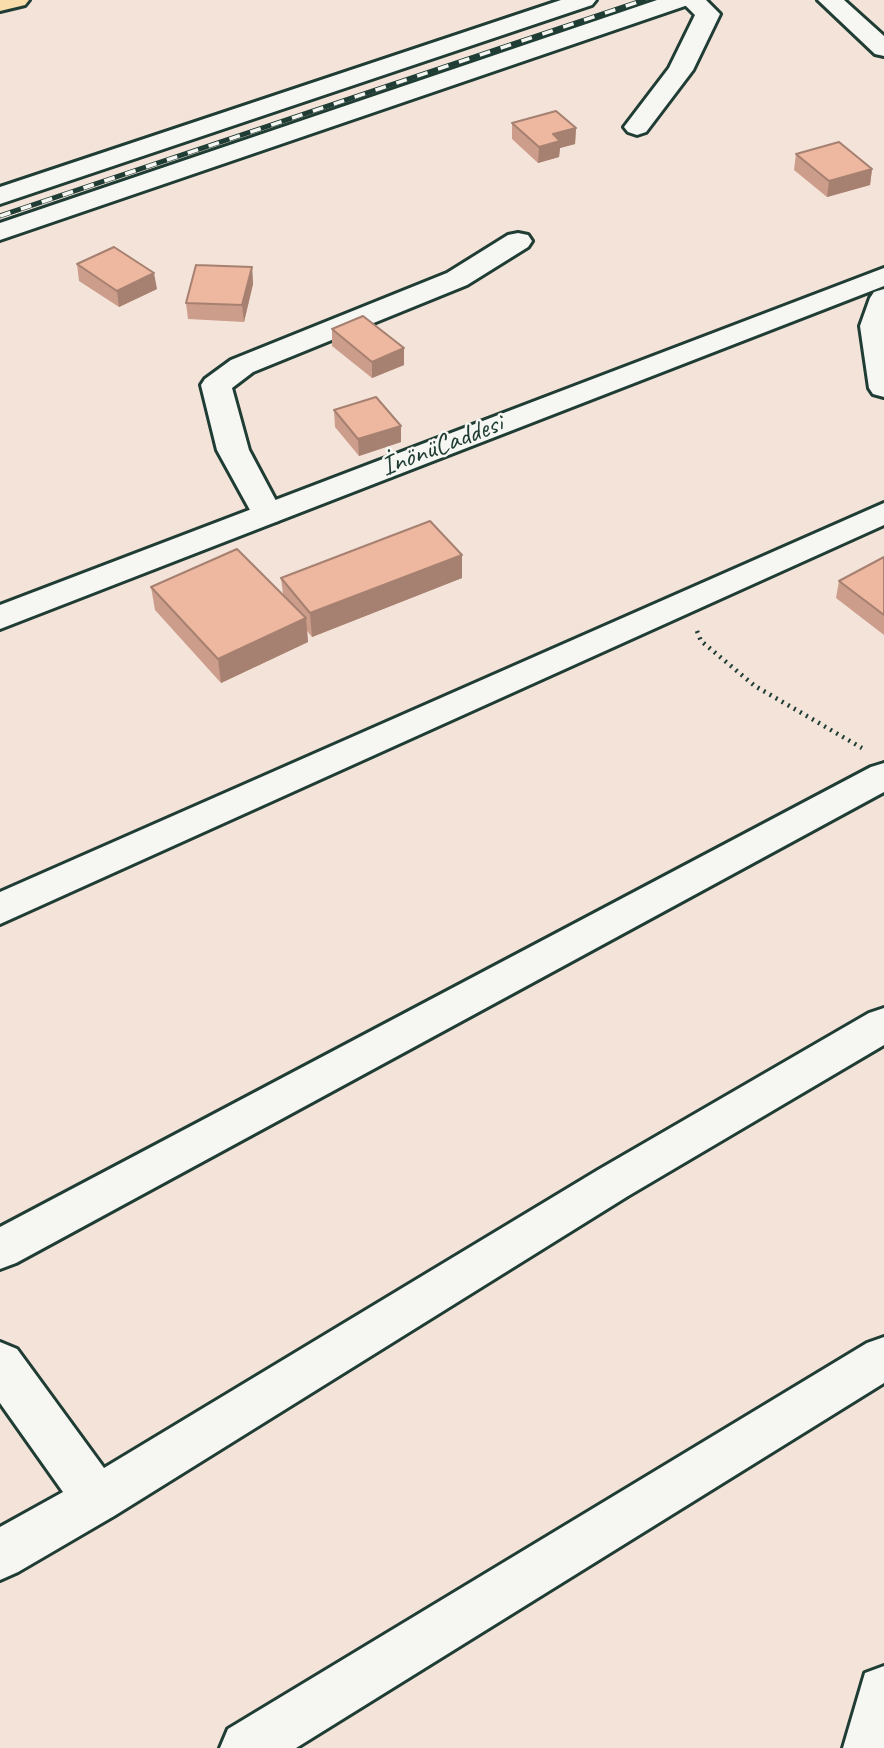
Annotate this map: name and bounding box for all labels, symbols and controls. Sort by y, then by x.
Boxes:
street label: İnönüCaddesi [376,407,508,485]

